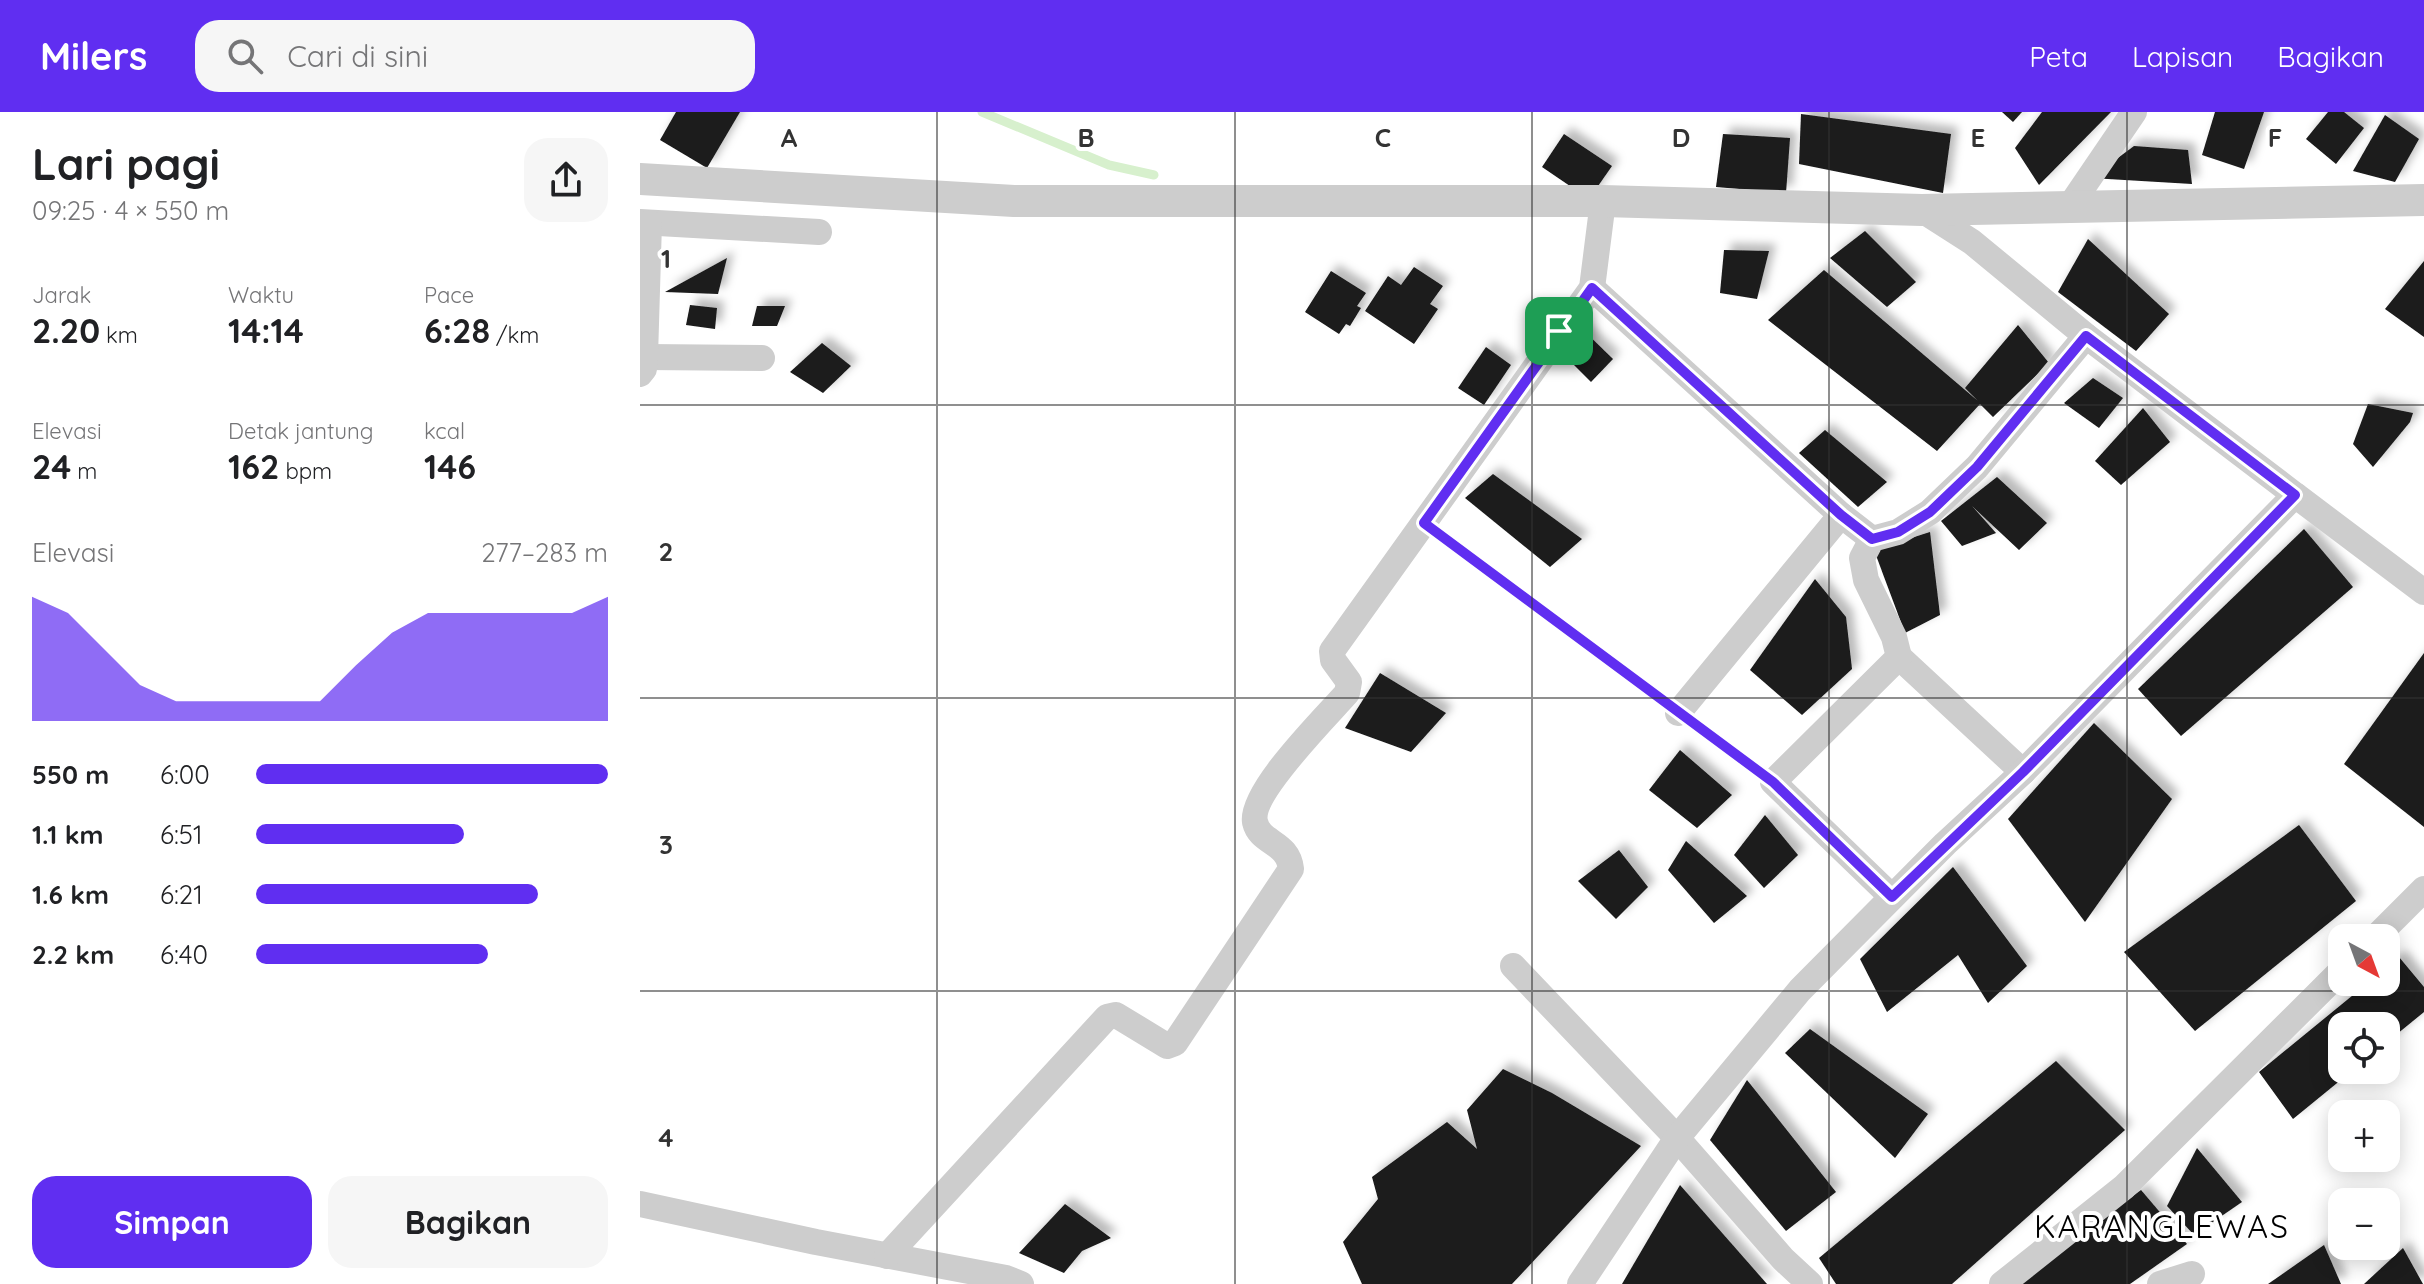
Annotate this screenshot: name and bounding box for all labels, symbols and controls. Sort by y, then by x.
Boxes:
search box [195,20,755,92]
text: Milers [40,32,147,80]
icon: search [223,34,267,78]
text: Cari di sini [287,37,428,75]
text: Peta [2029,39,2088,74]
text: Lapisan [2132,39,2233,74]
text: Bagikan [2277,39,2384,74]
text: A [781,121,798,154]
text: B [1077,121,1095,154]
text: C [1375,121,1391,154]
text: D [1672,121,1690,154]
text: E [1971,121,1985,154]
text: F [2268,121,2282,154]
text: Lari pagi [32,136,220,191]
button: share [524,138,608,222]
text: 09:25 · 4 × 550 m [32,194,229,227]
text: 1 [661,242,671,275]
text: Jarak [32,281,91,309]
text: Waktu [228,281,294,309]
text: Pace [424,281,474,309]
pin [1525,297,1593,365]
text: 2.20 [32,309,100,352]
text: 14:14 [228,309,304,352]
text: 6:28 [424,309,490,352]
icon: arrive [1537,309,1581,353]
text: km [100,321,138,349]
text: /km [490,321,539,349]
text: Elevasi [32,417,102,445]
text: Detak jantung [228,417,373,445]
text: kcal [424,417,465,445]
text: 24 [32,445,71,488]
text: 162 [228,445,279,488]
text: 146 [424,445,476,488]
text: m [71,457,97,485]
text: bpm [279,457,332,485]
text: 2 [659,535,673,568]
text: Elevasi [32,536,114,569]
text: 277–283 m [481,536,608,569]
text: 550 m [32,758,109,791]
text: 6:00 [160,758,210,791]
text: 1.1 km [32,818,103,851]
text: 6:51 [160,818,203,851]
text: 3 [659,828,673,861]
text: 1.6 km [32,878,109,911]
text: 6:21 [160,878,203,911]
north arrow [2328,924,2400,996]
map controls [2328,924,2400,1260]
text: 2.2 km [32,938,114,971]
text: 6:40 [160,938,208,971]
button: locate [2328,1012,2400,1084]
button: + [2328,1100,2400,1172]
text: 4 [658,1121,674,1154]
button: Simpan [32,1176,312,1268]
button: Bagikan [328,1176,608,1268]
button: − [2328,1188,2400,1260]
district label: KARANGLEWAS [2034,1206,2290,1246]

